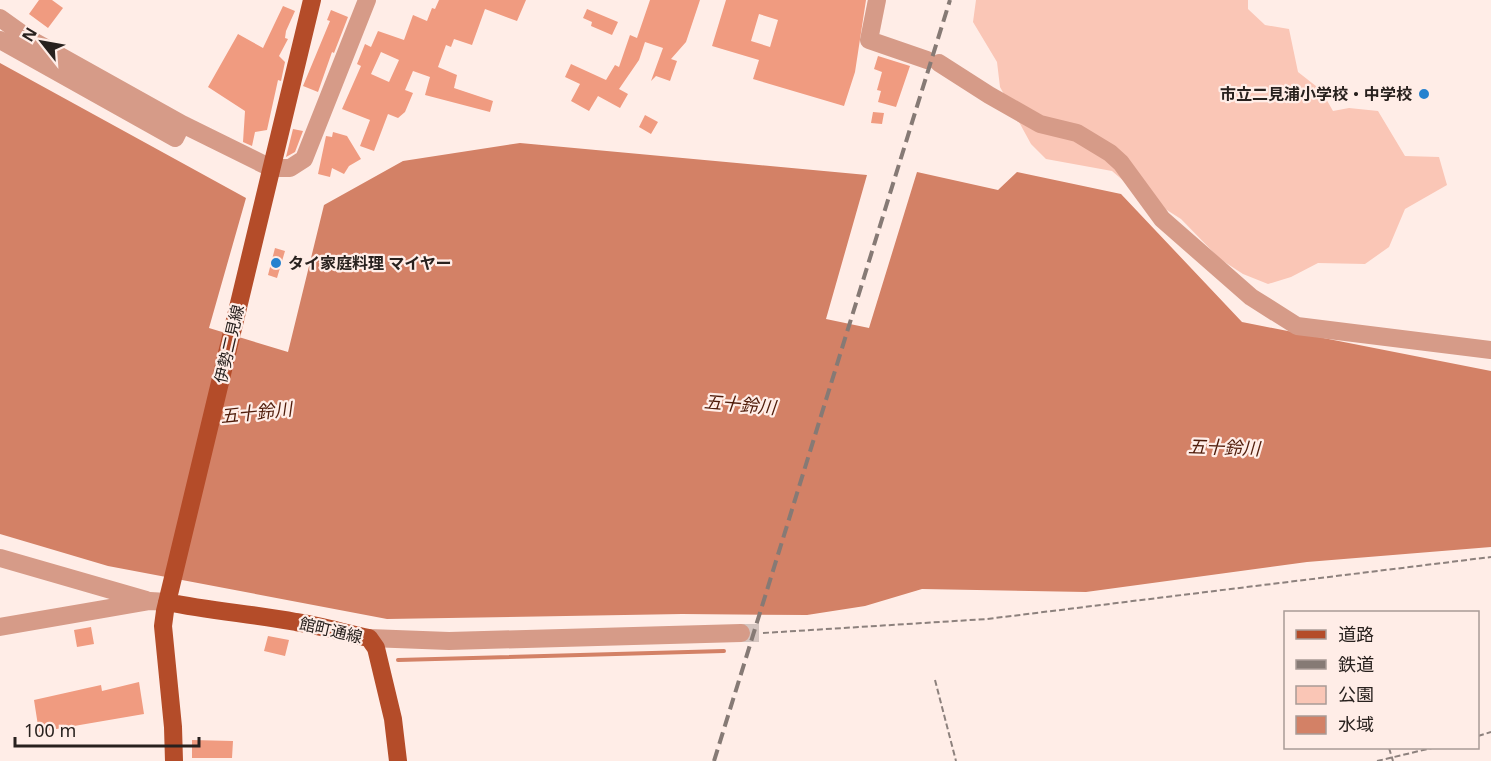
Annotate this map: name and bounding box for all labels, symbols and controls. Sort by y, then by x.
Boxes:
north arrow [12,12,72,72]
text: N [16,23,42,46]
place label: 市立二見浦小学校・中学校 [1220,83,1412,105]
marker: 市立二見浦小学校・中学校 [1417,87,1431,101]
place label: タイ家庭料理 マイヤー [288,252,452,274]
marker: タイ家庭料理 マイヤー [269,256,283,270]
street label: 伊勢二見線 [209,303,249,385]
water label: 五十鈴川 [703,389,779,419]
water label: 五十鈴川 [219,396,295,428]
water label: 五十鈴川 [1188,434,1262,460]
legend [1284,611,1479,749]
street label: 館町通線 [297,612,365,648]
text: 道路 [1338,622,1374,646]
text: 鉄道 [1338,652,1374,676]
text: 公園 [1338,682,1374,706]
scale bar [15,710,200,748]
text: 水域 [1338,712,1374,736]
text: 100 m [24,718,76,742]

